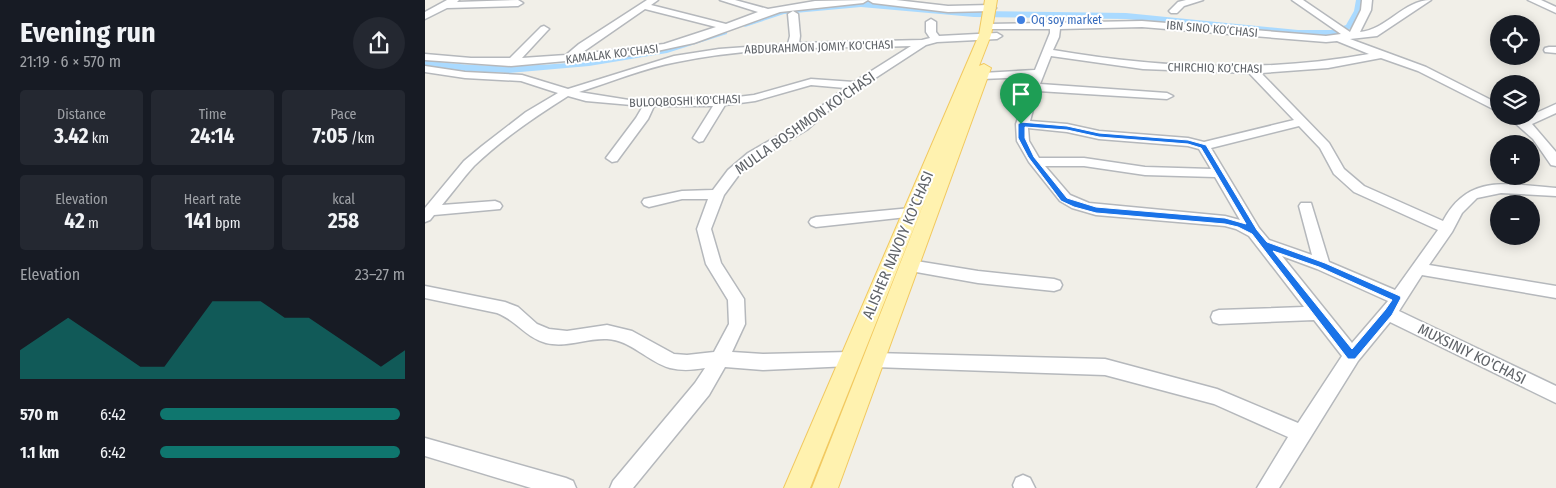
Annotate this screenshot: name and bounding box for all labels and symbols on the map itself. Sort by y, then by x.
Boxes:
place label: Oq soy market [1031,13,1102,27]
marker: Oq soy market [1015,14,1027,26]
street label: IBN SINO KO‘CHASI [1166,18,1258,40]
street label: ABDURAHMON JOMIY KO'CHASI [744,37,894,57]
street label: KAMALAK KO'CHASI [565,41,659,67]
street label: CHIRCHIQ KO’CHASI [1167,60,1263,76]
street label: MULLA BOSHMON KO'CHASI [731,68,879,178]
pin [1000,73,1042,124]
street label: BULOQBOSHI KO'CHASI [629,92,741,110]
street label: ALISHER NAVOIY KO'CHASI [859,168,937,322]
street label: MUXSINIY KO'CHASI [1415,320,1529,388]

